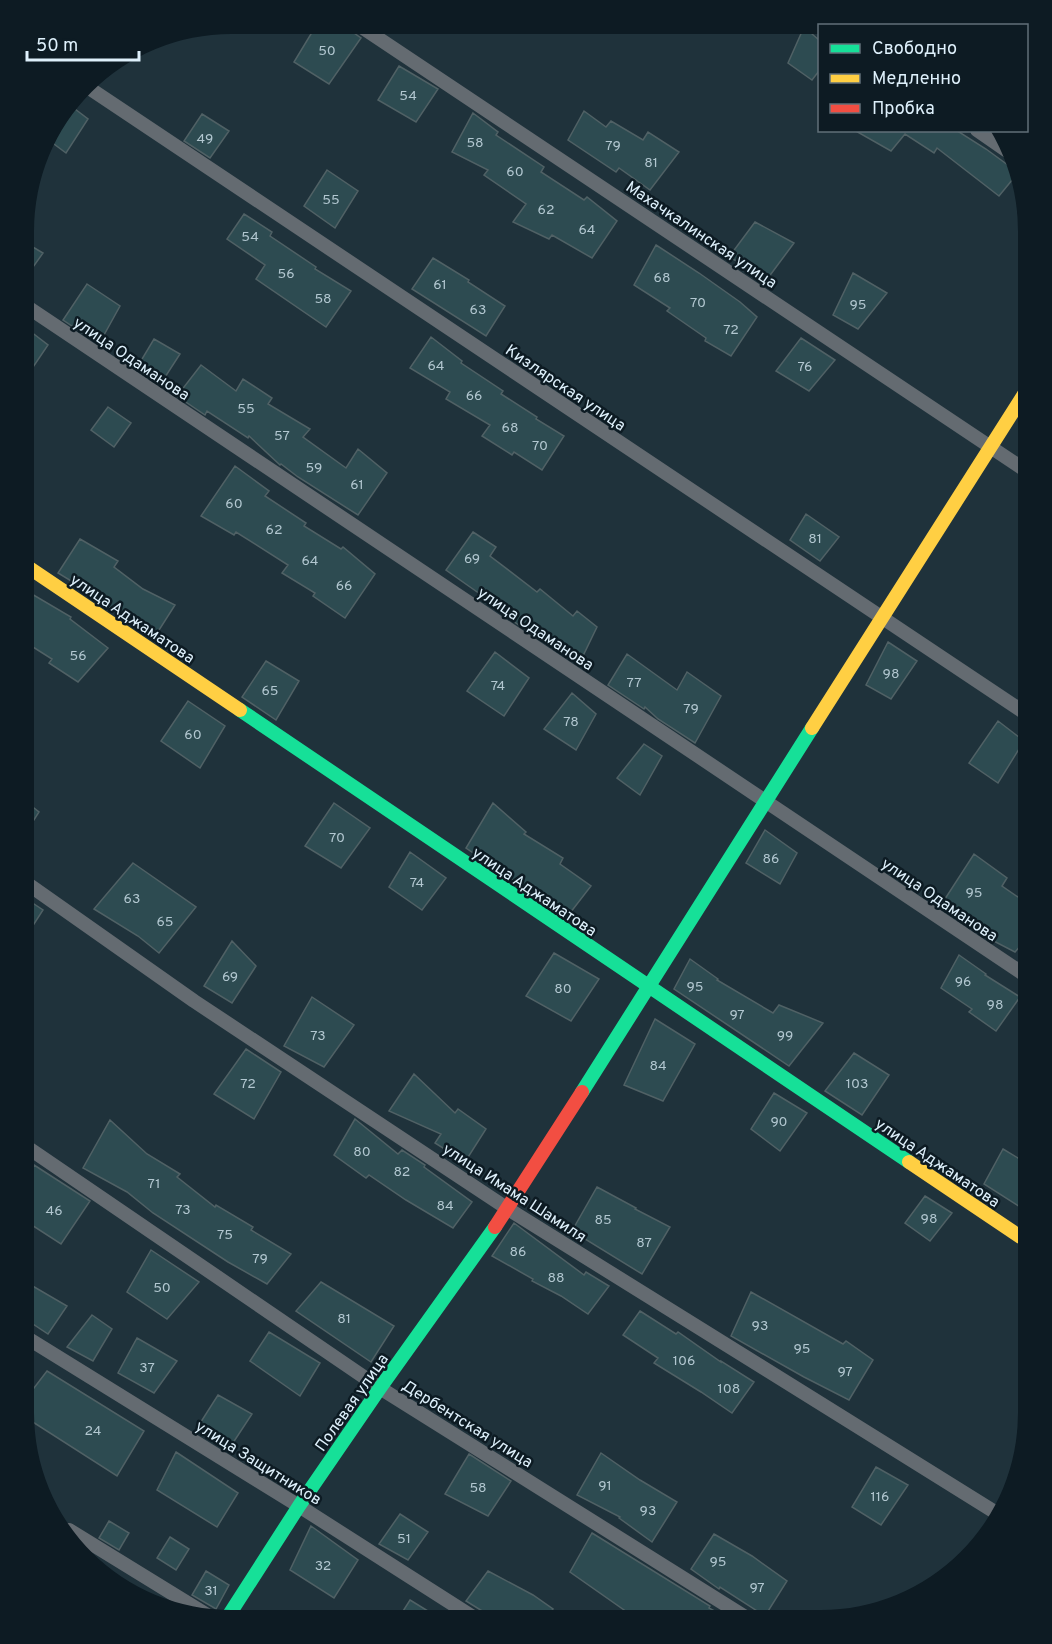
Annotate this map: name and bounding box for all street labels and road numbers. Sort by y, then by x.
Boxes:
street label: Махачкалинская улица [622,178,780,294]
street label: улица Одаманова [69,313,193,406]
street label: Кизлярская улица [501,341,629,436]
street label: улица Аджаматова [66,570,198,669]
street label: улица Одаманова [473,583,597,676]
street label: улица Аджаматова [468,843,600,942]
street label: улица Одаманова [877,854,1001,947]
street label: улица Аджаматова [871,1114,1003,1213]
street label: улица Имама Шамиля [438,1140,590,1248]
street label: Полевая улица [312,1350,394,1456]
street label: Дербентская улица [398,1376,536,1473]
street label: улица Защитников [191,1417,325,1511]

